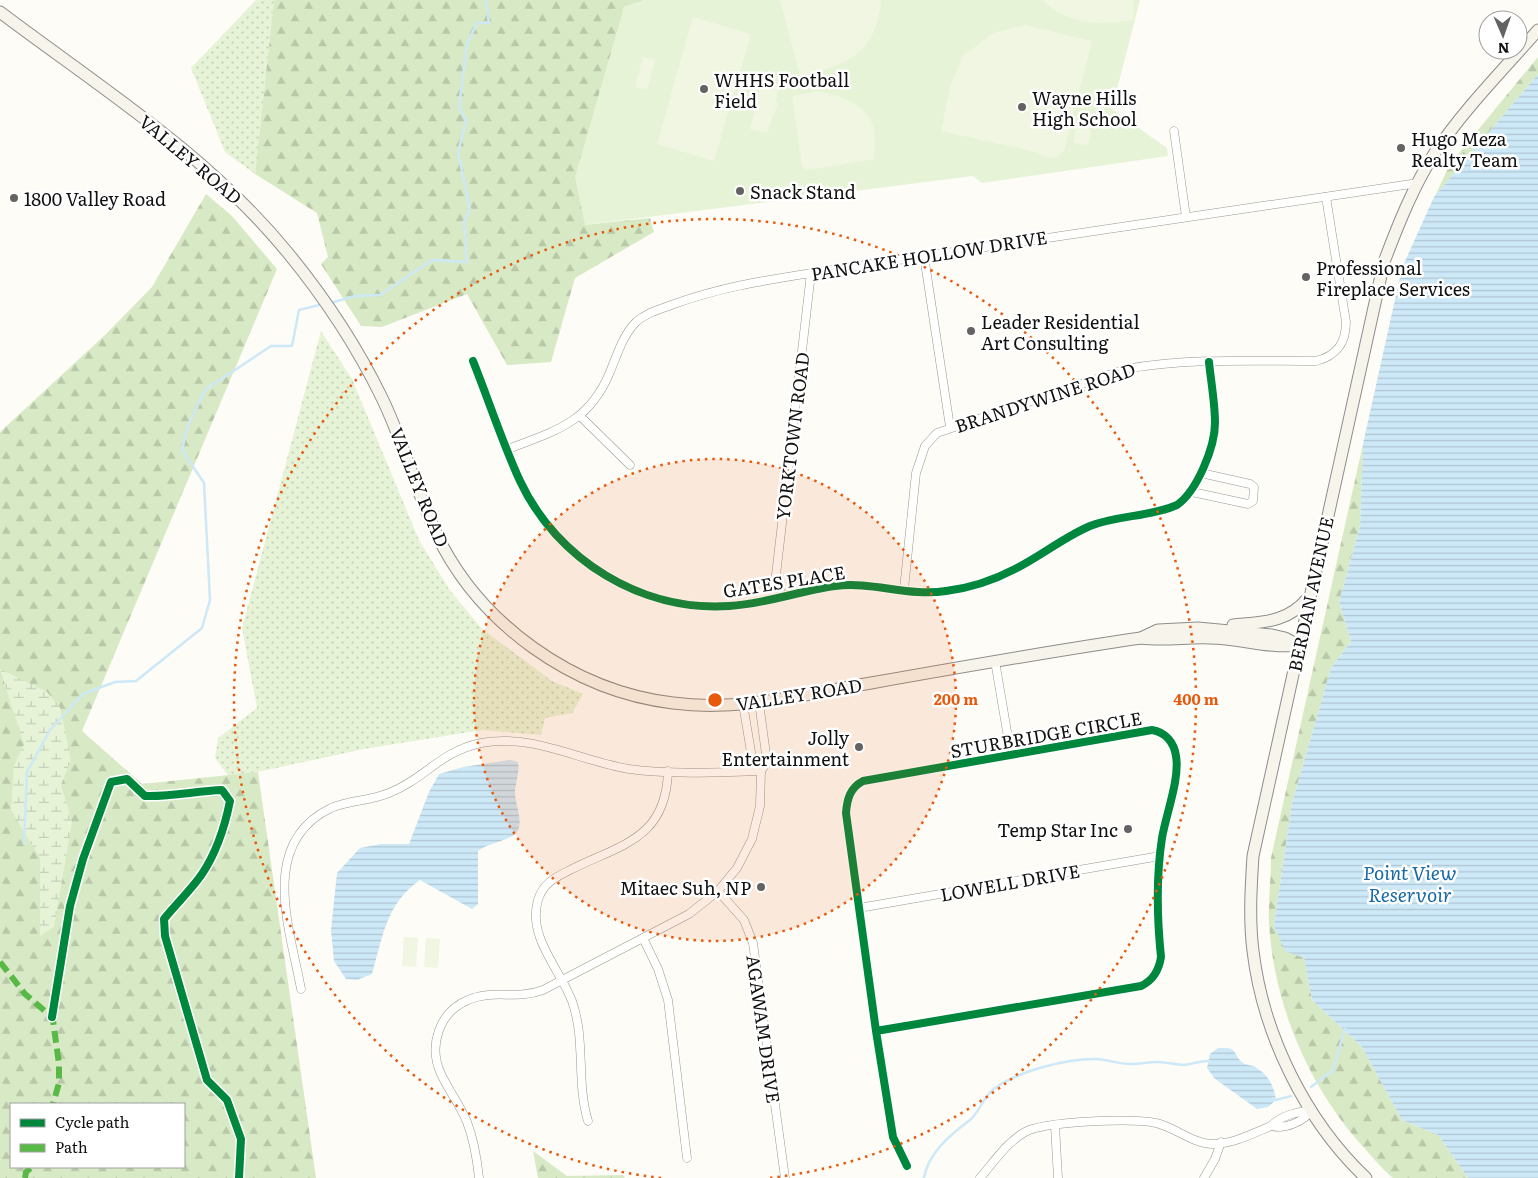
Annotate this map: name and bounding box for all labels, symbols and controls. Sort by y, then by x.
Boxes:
north arrow [1478,10,1528,60]
text: N [1497,39,1510,59]
place label: WHHS Football Field [714,66,849,114]
marker: WHHS Football Field [698,83,710,95]
place label: Wayne Hills High School [1032,84,1137,132]
marker: Wayne Hills High School [1016,101,1028,113]
street label: VALLEY ROAD [134,108,248,210]
place label: Hugo Meza Realty Team [1411,125,1518,173]
marker: Hugo Meza Realty Team [1395,142,1407,154]
place label: Snack Stand [750,178,856,205]
place label: 1800 Valley Road [24,185,166,212]
marker: Snack Stand [734,185,746,197]
marker: 1800 Valley Road [8,192,20,204]
street label: PANCAKE HOLLOW DRIVE [809,223,1049,287]
place label: Professional Fireplace Services [1316,254,1470,302]
marker: Professional Fireplace Services [1300,271,1312,283]
place label: Leader Residential Art Consulting [981,308,1140,356]
marker: Leader Residential Art Consulting [965,325,977,337]
street label: YORKTOWN ROAD [768,351,816,521]
street label: BRANDYWINE ROAD [951,355,1139,439]
street label: VALLEY ROAD [384,423,456,551]
street label: BERDAN AVENUE [1280,514,1340,674]
street label: GATES PLACE [721,558,847,604]
street label: VALLEY ROAD [734,671,864,717]
text: 200 m [934,687,978,710]
text: 400 m [1173,687,1219,710]
centre of rings [706,691,724,709]
street label: STURBRIDGE CIRCLE [948,704,1144,764]
place label: Jolly Entertainment [722,724,850,772]
marker: Jolly Entertainment [853,741,865,753]
place label: Temp Star Inc [997,816,1118,843]
marker: Temp Star Inc [1122,823,1134,835]
street label: LOWELL DRIVE [938,856,1082,908]
water label: Point View Reservoir [1363,858,1457,908]
place label: Mitaec Suh, NP [620,874,751,901]
marker: Mitaec Suh, NP [755,881,767,893]
street label: AGAWAM DRIVE [740,953,788,1105]
legend [10,1103,185,1168]
text: Cycle path [55,1110,130,1133]
text: Path [55,1135,88,1158]

